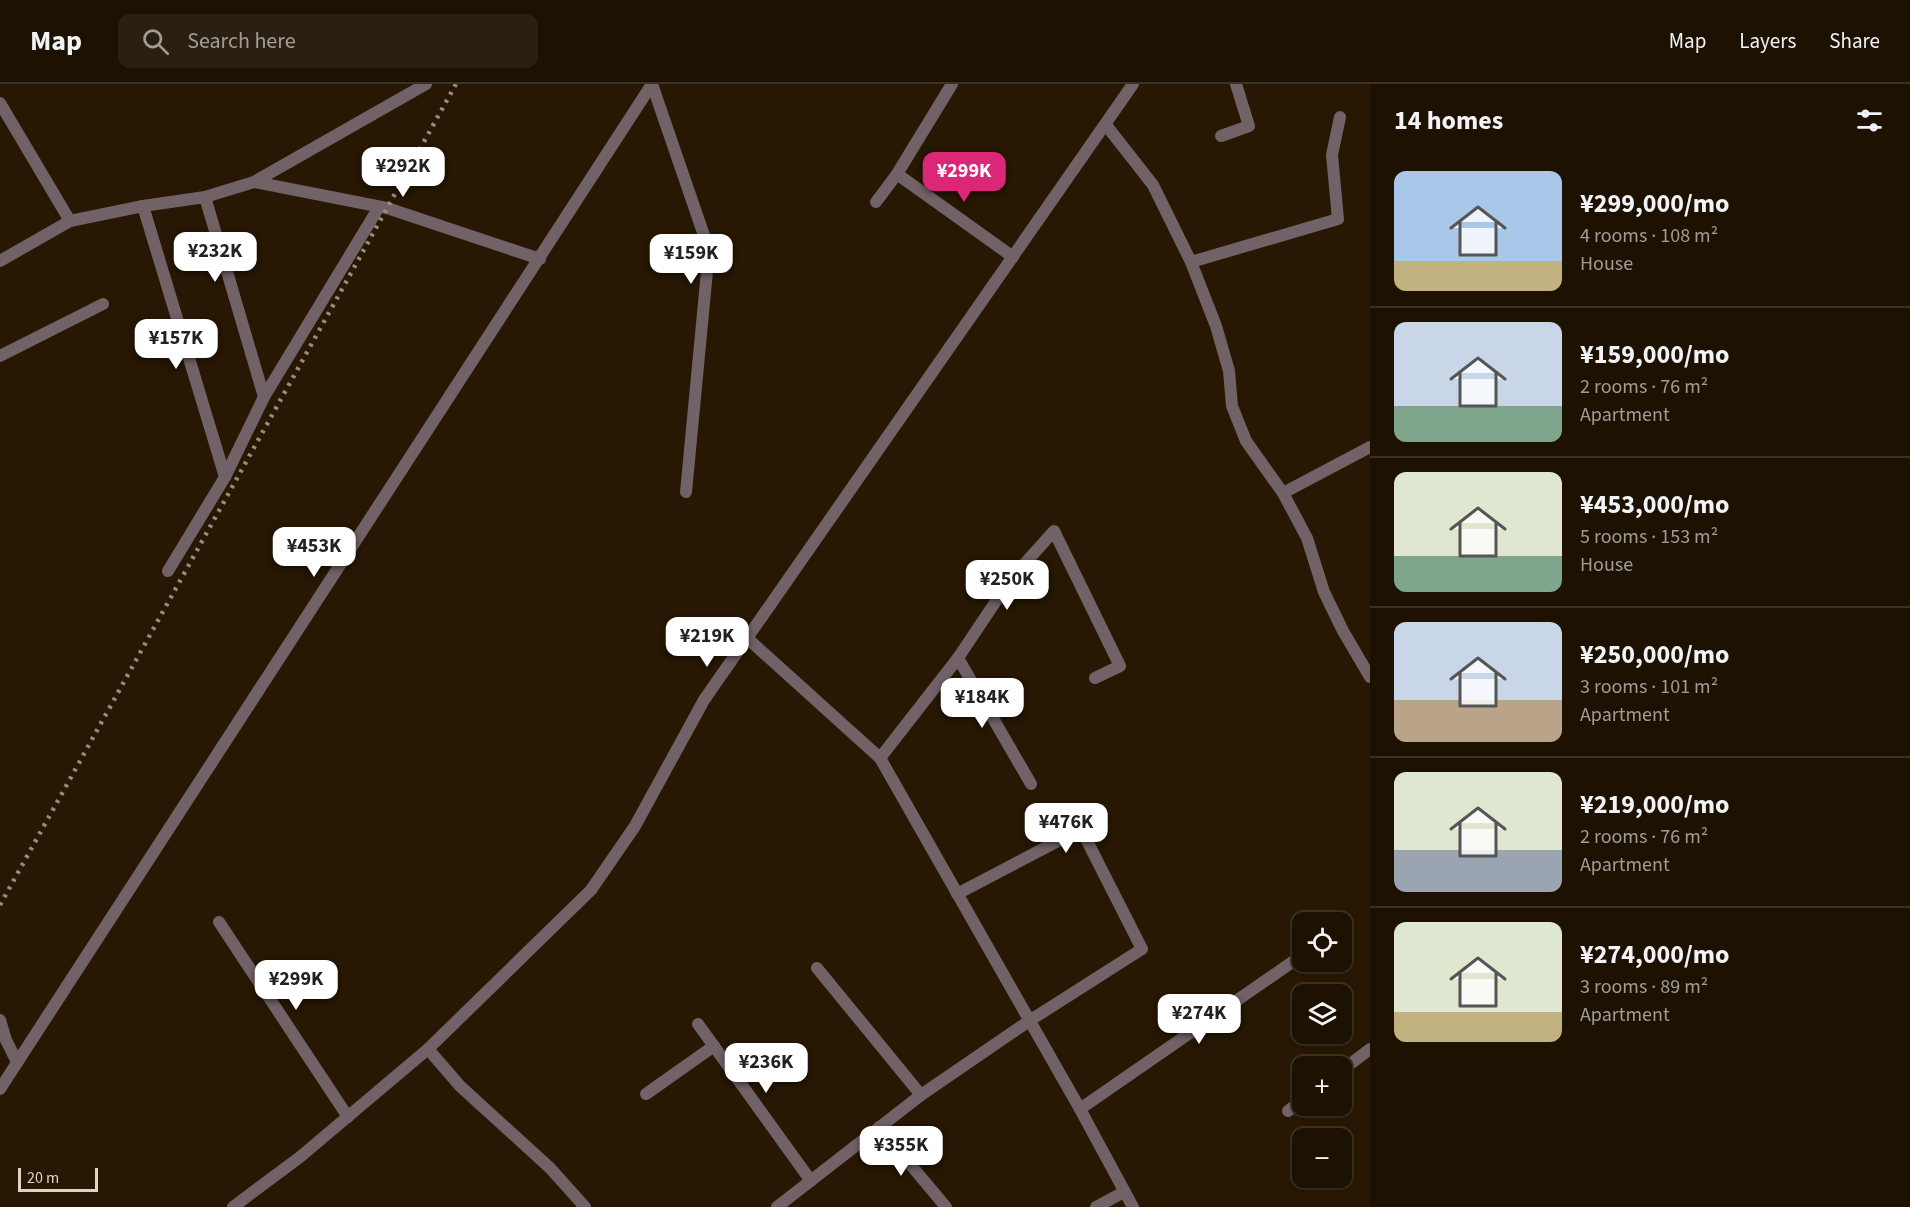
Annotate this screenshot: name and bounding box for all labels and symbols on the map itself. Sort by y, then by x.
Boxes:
pin: ¥292K [361,147,445,198]
pin: ¥299K [922,152,1006,203]
pin: ¥232K [173,232,257,283]
pin: ¥159K [649,234,733,285]
pin: ¥157K [134,319,218,370]
pin: ¥453K [272,527,356,578]
pin: ¥250K [965,560,1049,611]
pin: ¥219K [665,617,749,668]
pin: ¥184K [940,678,1024,729]
pin: ¥476K [1024,803,1108,854]
pin: ¥299K [254,960,338,1011]
pin: ¥274K [1157,994,1241,1045]
pin: ¥236K [724,1043,808,1094]
pin: ¥355K [859,1126,943,1177]
scale bar [18,1165,98,1192]

